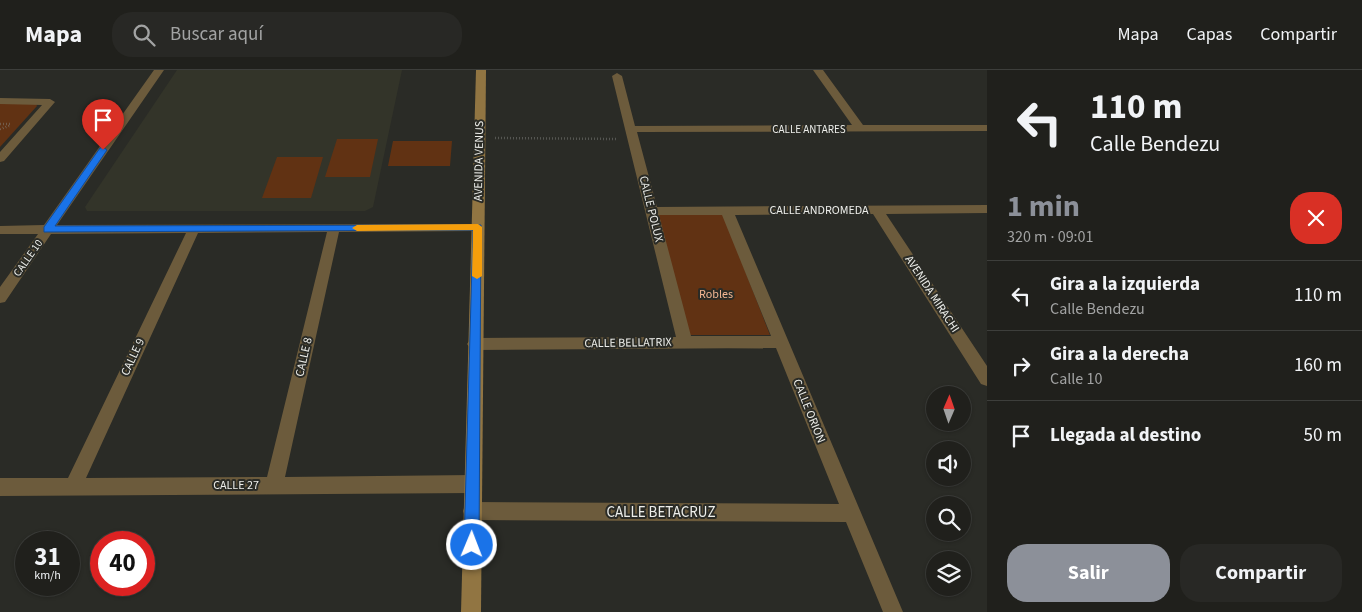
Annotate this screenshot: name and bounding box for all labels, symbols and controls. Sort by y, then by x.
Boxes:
search box [112,12,462,57]
text: Mapa [25,17,82,52]
icon: search [130,21,158,49]
text: Buscar aquí [170,21,263,48]
text: Mapa [1118,22,1159,47]
text: Capas [1187,22,1232,47]
text: Compartir [1260,22,1337,47]
text: 110 m [1090,82,1182,132]
icon: left [1007,90,1072,155]
pin [82,99,124,150]
icon: arrive [89,106,117,134]
street label: AVENIDA VENUS [470,121,488,201]
street label: CALLE ANTARES [772,122,846,137]
text: Calle Bendezu [1090,128,1220,160]
street label: CALLE POLUX [635,174,667,244]
text: 1 min [1007,185,1080,228]
button: close [1290,192,1342,244]
street label: CALLE ANDROMEDA [769,202,869,219]
text: 320 m · 09:01 [1007,226,1094,248]
street label: CALLE 10 [10,237,46,279]
street label: AVENIDA MIRACHI [901,252,963,336]
text: Gira a la izquierda [1050,271,1200,298]
icon: left [1007,282,1035,310]
text: 110 m [1294,282,1342,309]
park label: Robles [699,286,733,303]
text: Calle Bendezu [1050,298,1145,320]
street label: CALLE BELLATRIX [584,334,672,352]
street label: CALLE 9 [117,335,149,379]
street label: CALLE 8 [291,336,317,378]
text: Gira a la derecha [1050,341,1189,368]
icon: right [1007,352,1035,380]
text: 160 m [1294,352,1342,379]
text: Calle 10 [1050,368,1102,390]
street label: CALLE ORION [788,377,830,445]
north arrow [926,386,971,431]
map controls [926,386,971,596]
icon: arrive [1007,422,1035,450]
text: Llegada al destino [1050,422,1201,449]
text: 50 m [1304,422,1342,449]
button: sound [926,441,971,486]
street label: CALLE 27 [213,477,259,494]
button: search [926,496,971,541]
street label: CALLE BETACRUZ [606,502,716,523]
position arrow [445,518,497,570]
speed limit sign: 40 [90,531,155,596]
text: 31 [34,539,61,575]
button: Salir [1007,544,1170,602]
button: Compartir [1180,544,1342,602]
button: layers [926,551,971,596]
text: km/h [34,567,61,584]

